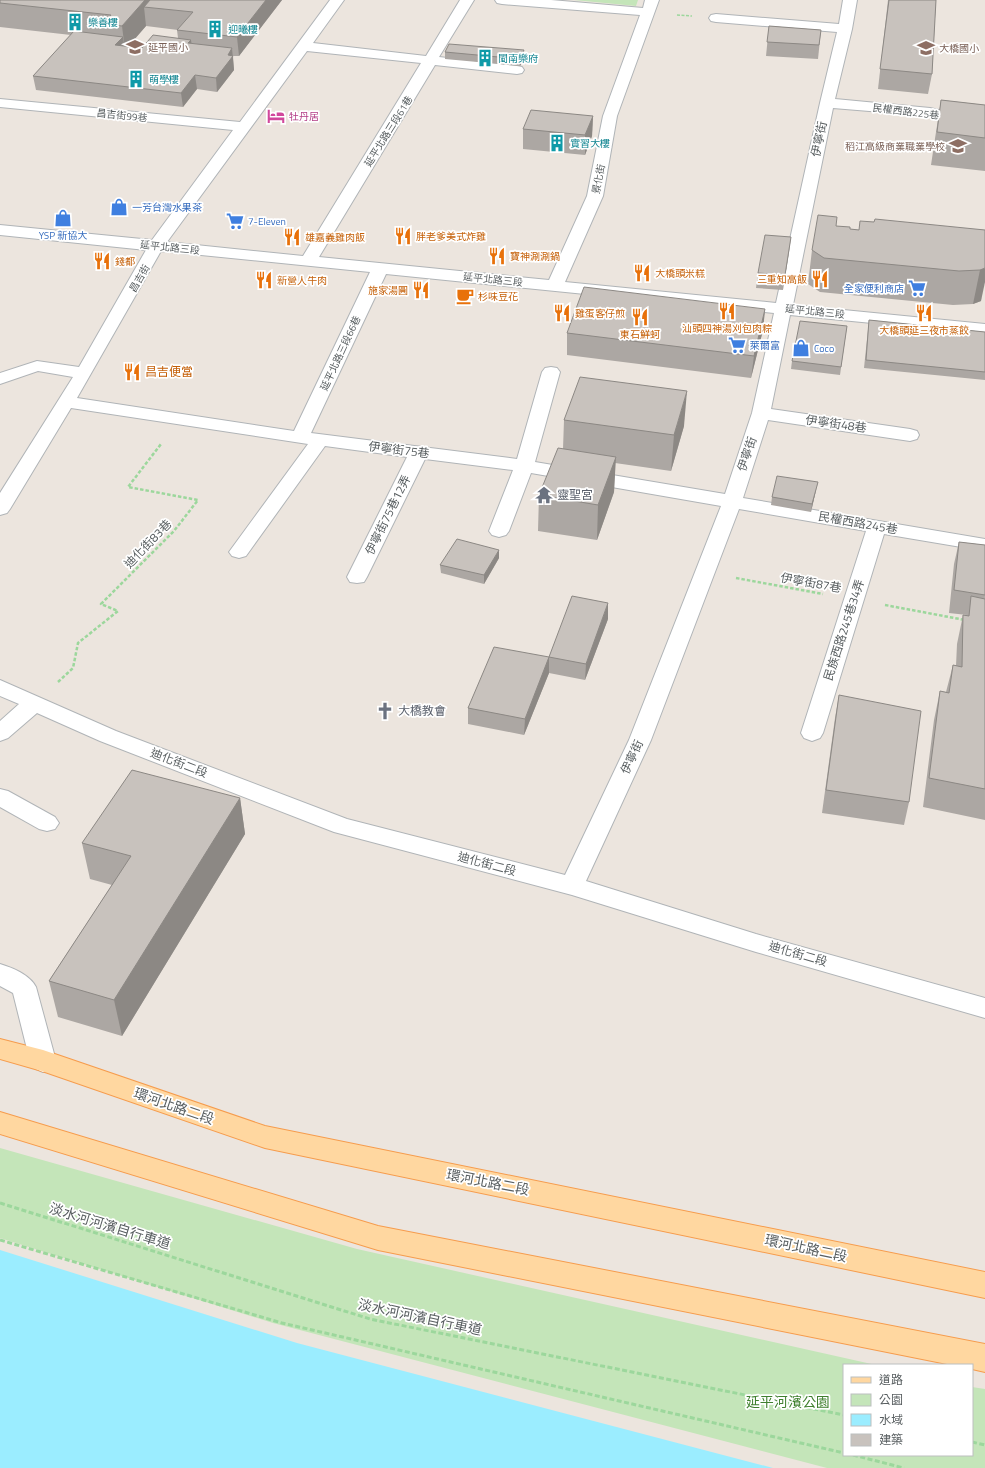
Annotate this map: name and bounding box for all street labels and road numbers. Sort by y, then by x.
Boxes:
street label: 延平北路三段61巷 [361,93,416,170]
street label: 民權西路225巷 [872,100,940,123]
street label: 昌吉街99巷 [96,105,148,126]
street label: 伊寧街 [805,119,832,158]
street label: 景化街 [588,163,609,195]
street label: 延平北路三段 [139,237,201,258]
street label: 昌吉街 [125,262,153,295]
street label: 延平北路三段 [462,269,524,290]
street label: 延平北路三段 [784,301,846,322]
street label: 延平北路三段66巷 [316,313,364,393]
street label: 伊寧街48巷 [804,410,868,437]
street label: 伊寧街 [732,434,761,474]
street label: 伊寧街75巷 [367,436,431,463]
street label: 伊寧街75巷12弄 [360,472,415,558]
street label: 民權西路245巷 [817,506,899,539]
street label: 迪化街83巷 [119,515,176,572]
street label: 伊寧街87巷 [779,568,843,597]
street label: 民族西路245巷34弄 [818,577,869,683]
street label: 伊寧街 [615,736,648,777]
street label: 迪化街二段 [148,743,211,782]
street label: 迪化街二段 [456,847,519,880]
street label: 迪化街二段 [767,936,830,971]
street label: 環河北路二段 [131,1082,217,1129]
street label: 環河北路二段 [445,1163,531,1200]
street label: 淡水河河濱自行車道 [47,1197,173,1254]
street label: 環河北路二段 [763,1229,849,1267]
street label: 淡水河河濱自行車道 [356,1293,484,1340]

